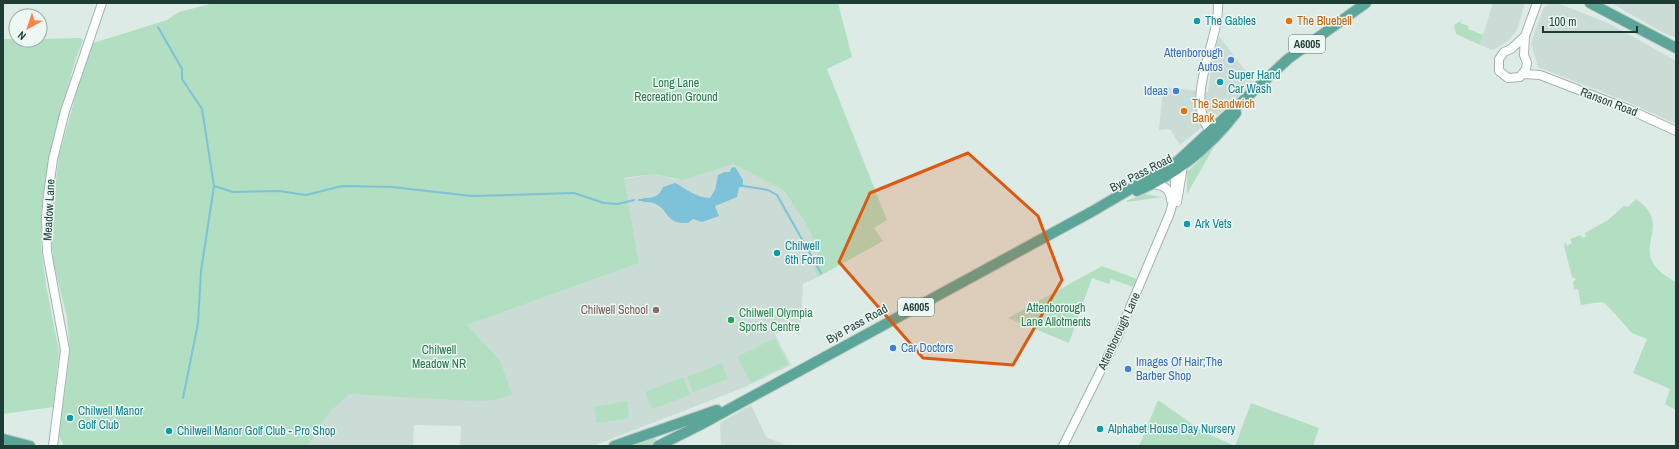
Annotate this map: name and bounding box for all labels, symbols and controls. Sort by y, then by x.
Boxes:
north arrow [8,8,48,48]
scale bar [1543,8,1637,34]
place label: The Gables [1205,13,1256,29]
place label: The Bluebell [1297,13,1352,29]
text: 100 m [1549,14,1576,30]
marker: The Gables [1192,16,1202,26]
marker: The Bluebell [1284,16,1294,26]
text: N [15,28,29,43]
road number: A6005 [1289,35,1325,53]
place label: Attenborough Autos [1163,45,1223,75]
marker: Attenborough Autos [1226,55,1236,65]
place label: Super Hand Car Wash [1228,67,1281,97]
park label: Long Lane Recreation Ground [634,75,718,105]
marker: Super Hand Car Wash [1215,77,1225,87]
place label: Ideas [1144,83,1168,99]
street label: Ranson Road [1578,84,1640,120]
marker: Ideas [1171,86,1181,96]
place label: The Sandwich Bank [1192,96,1255,126]
marker: The Sandwich Bank [1179,106,1189,116]
street label: Bye Pass Road [1107,150,1175,196]
street label: Meadow Lane [39,179,59,241]
place label: Ark Vets [1194,216,1232,232]
marker: Ark Vets [1182,219,1192,229]
place label: Chilwell 6th Form [785,238,824,268]
marker: Chilwell 6th Form [772,248,782,258]
street label: Attenborough Lane [1094,290,1144,373]
road number: A6005 [898,298,934,316]
park label: Attenborough Lane Allotments [1021,300,1091,330]
street label: Bye Pass Road [823,301,891,347]
place label: Chilwell School [581,302,648,318]
marker: Chilwell School [651,305,661,315]
place label: Chilwell Olympia Sports Centre [739,305,813,335]
marker: Chilwell Olympia Sports Centre [726,315,736,325]
place label: Car Doctors [901,340,954,356]
park label: Chilwell Meadow NR [412,342,466,372]
marker: Car Doctors [888,343,898,353]
place label: Images Of Hair;The Barber Shop [1136,354,1222,384]
marker: Images Of Hair;The Barber Shop [1123,364,1133,374]
place label: Chilwell Manor Golf Club [78,403,144,433]
marker: Chilwell Manor Golf Club [65,413,75,423]
place label: Alphabet House Day Nursery [1107,421,1236,437]
place label: Chilwell Manor Golf Club - Pro Shop [177,423,336,439]
marker: Alphabet House Day Nursery [1095,424,1105,434]
marker: Chilwell Manor Golf Club - Pro Shop [164,426,174,436]

